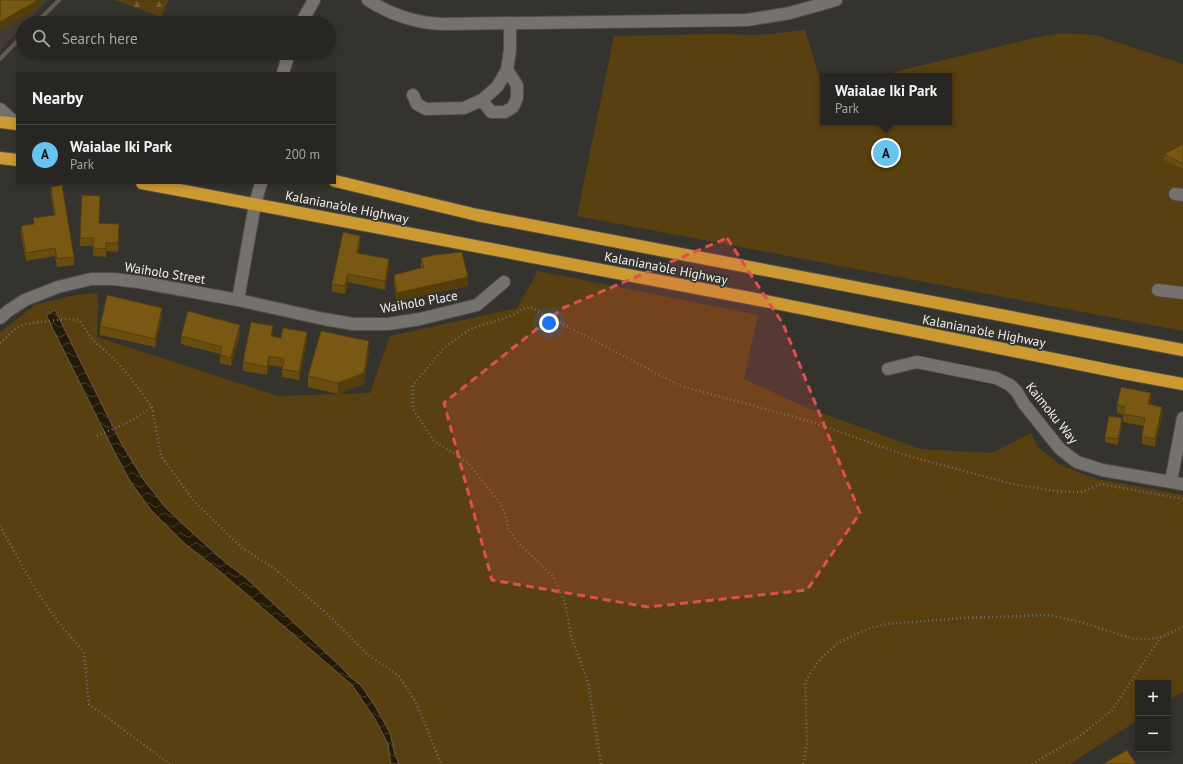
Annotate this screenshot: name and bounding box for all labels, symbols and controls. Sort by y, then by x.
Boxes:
search box [16,16,336,60]
icon: search [30,27,52,49]
text: Search here [62,29,138,48]
popup [820,73,952,125]
text: Waialae Iki Park [835,81,937,100]
text: Nearby [32,87,83,109]
text: Park [835,100,859,117]
text: Waialae Iki Park [70,137,172,156]
pin: A [873,138,899,168]
text: A [41,146,49,163]
text: 200 m [285,146,320,163]
text: Park [70,156,94,173]
street label: Kalaniana’ole Highway [284,187,410,227]
street label: Kalaniana’ole Highway [603,248,729,288]
street label: Waiholo Street [123,258,207,288]
street label: Waiholo Place [379,287,459,317]
street label: Kalaniana’ole Highway [921,311,1047,351]
your location [539,313,559,333]
street label: Kaimoku Way [1022,379,1082,447]
map controls [1135,680,1171,752]
button: + [1135,680,1171,716]
button: − [1135,716,1171,752]

